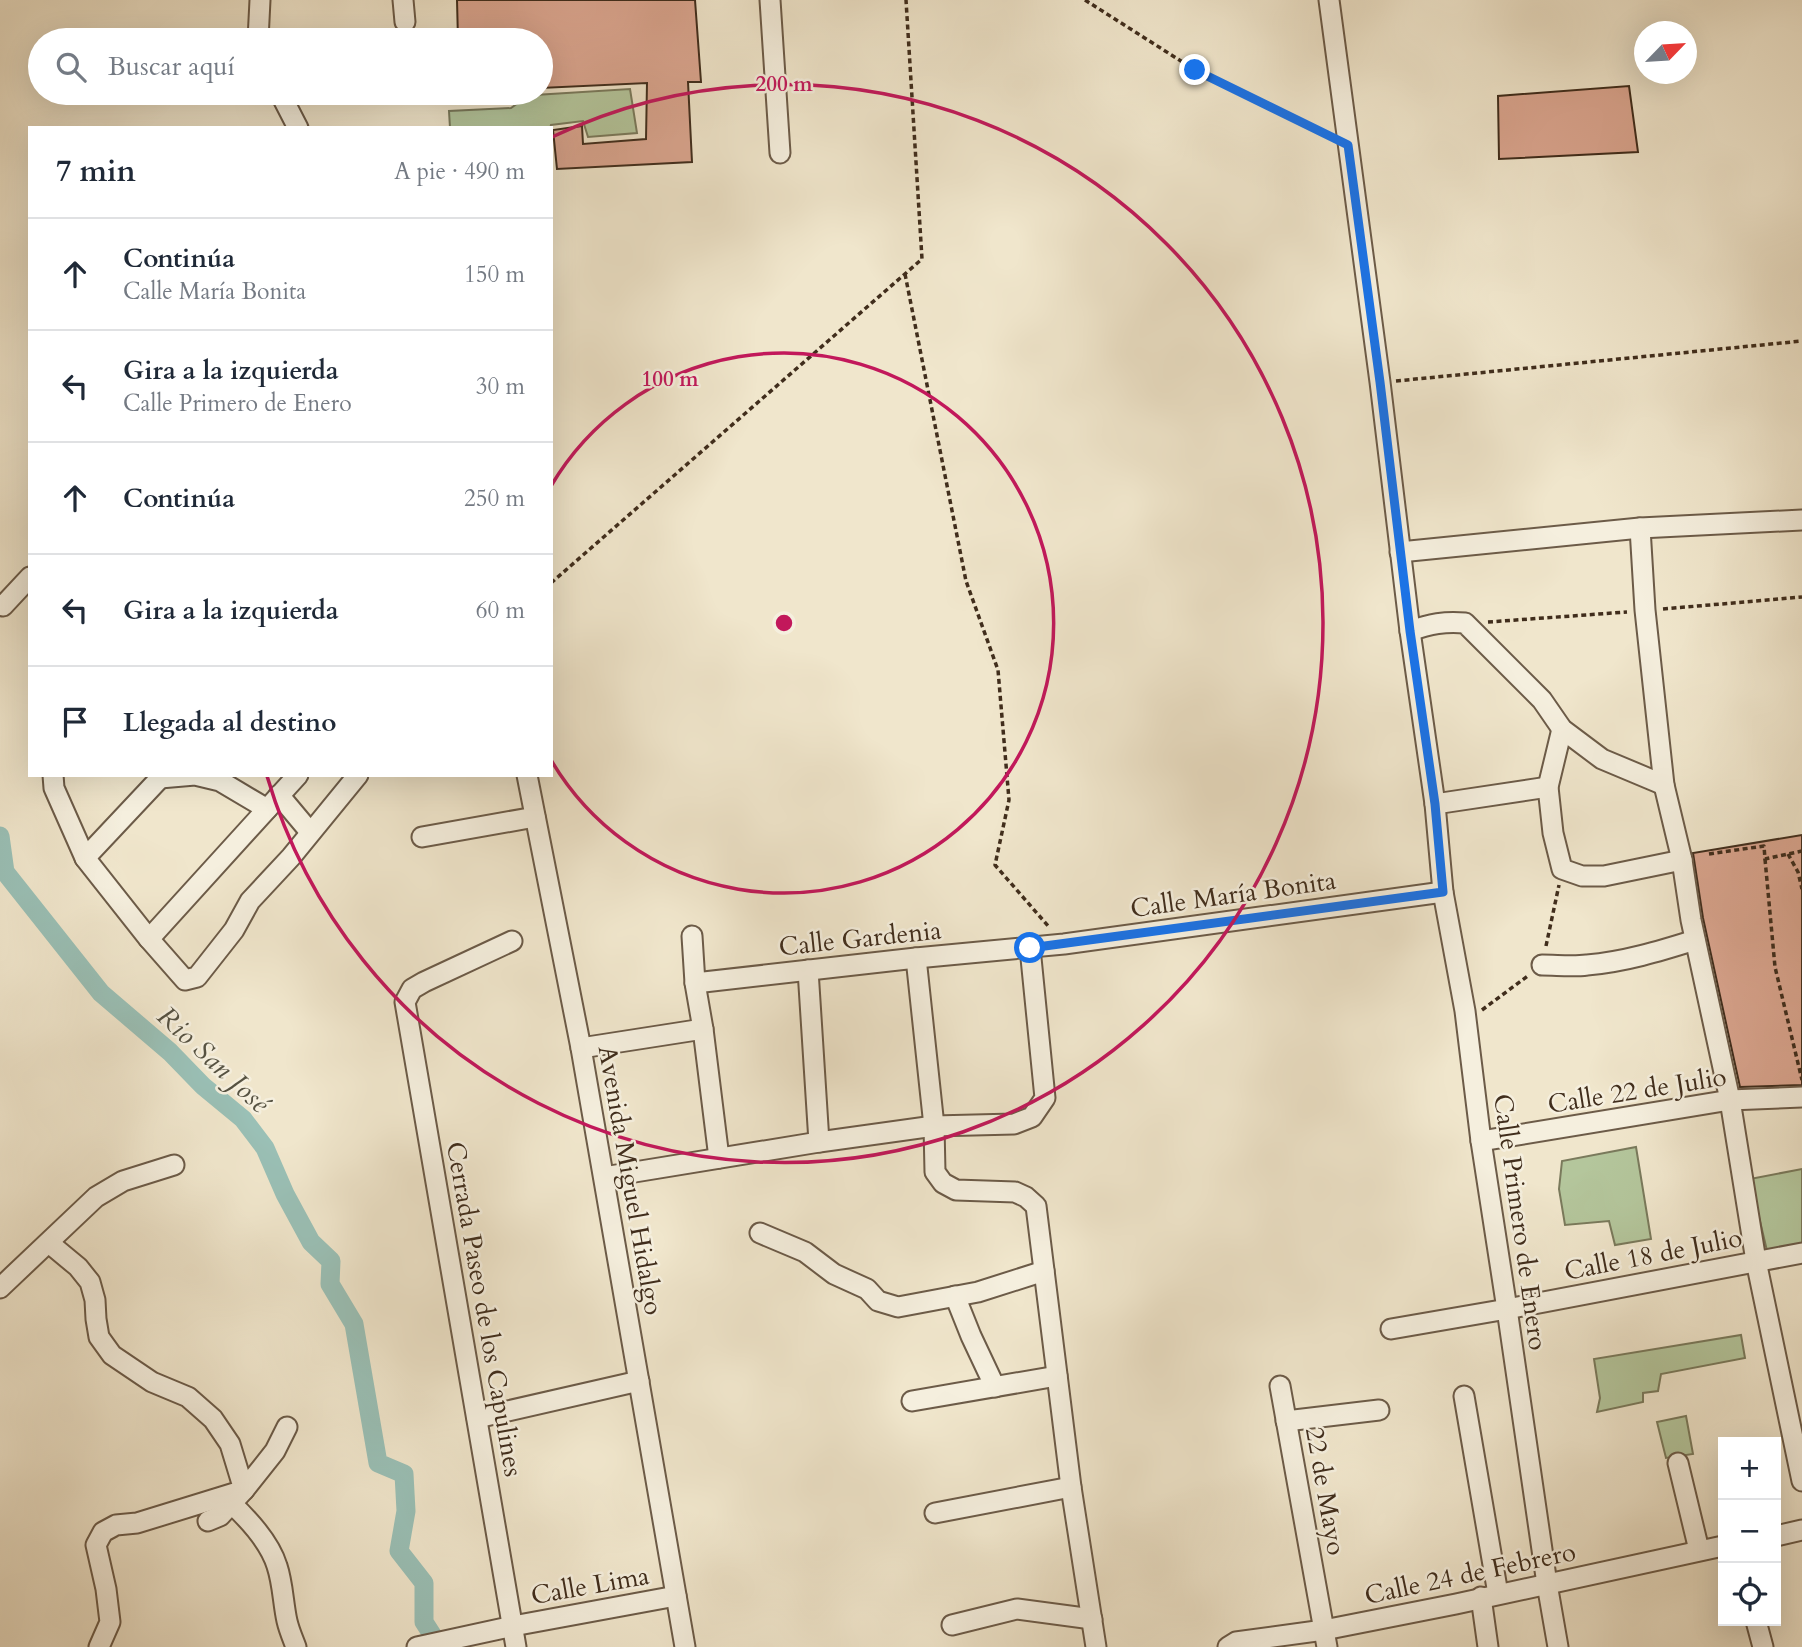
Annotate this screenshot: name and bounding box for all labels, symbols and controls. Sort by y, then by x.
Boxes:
north arrow [1634,21,1697,84]
search box [28,28,553,105]
icon: search [52,48,90,86]
text: Buscar aquí [108,49,235,84]
route end [1179,54,1210,85]
text: 200 m [755,70,813,99]
text: 7 min [56,151,136,192]
text: A pie · 490 m [394,156,525,187]
text: Continúa [123,241,235,276]
icon: ahead [56,255,94,293]
text: 150 m [464,259,525,290]
text: Calle María Bonita [123,276,306,307]
text: Gira a la izquierda [123,353,339,388]
text: 100 m [641,365,699,394]
icon: left [56,367,94,405]
text: 30 m [476,371,525,402]
text: Calle Primero de Enero [123,388,352,419]
icon: ahead [56,479,94,517]
text: Continúa [123,481,235,516]
text: 250 m [464,483,525,514]
icon: left [56,591,94,629]
text: Gira a la izquierda [123,593,339,628]
text: 60 m [476,595,525,626]
centre of rings [772,611,796,635]
icon: arrive [56,703,94,741]
text: Llegada al destino [123,705,337,740]
street label: Calle María Bonita [1128,863,1338,926]
street label: Calle Gardenia [777,913,943,964]
route start [1014,932,1045,963]
water label: Rio San José [149,998,280,1123]
street label: Avenida Miguel Hidalgo [590,1043,671,1318]
street label: Calle 22 de Julio [1545,1059,1729,1122]
street label: Calle Primero de Enero [1485,1092,1556,1352]
street label: Cerrada Paseo de los Capulines [438,1139,531,1479]
street label: Calle 18 de Julio [1561,1220,1745,1289]
street label: 22 de Mayo [1297,1424,1354,1558]
map controls [1718,1437,1781,1626]
button: + [1718,1437,1781,1500]
button: − [1718,1500,1781,1563]
street label: Calle 24 de Febrero [1361,1534,1579,1613]
street label: Calle Lima [528,1558,652,1613]
button: locate [1718,1563,1781,1626]

